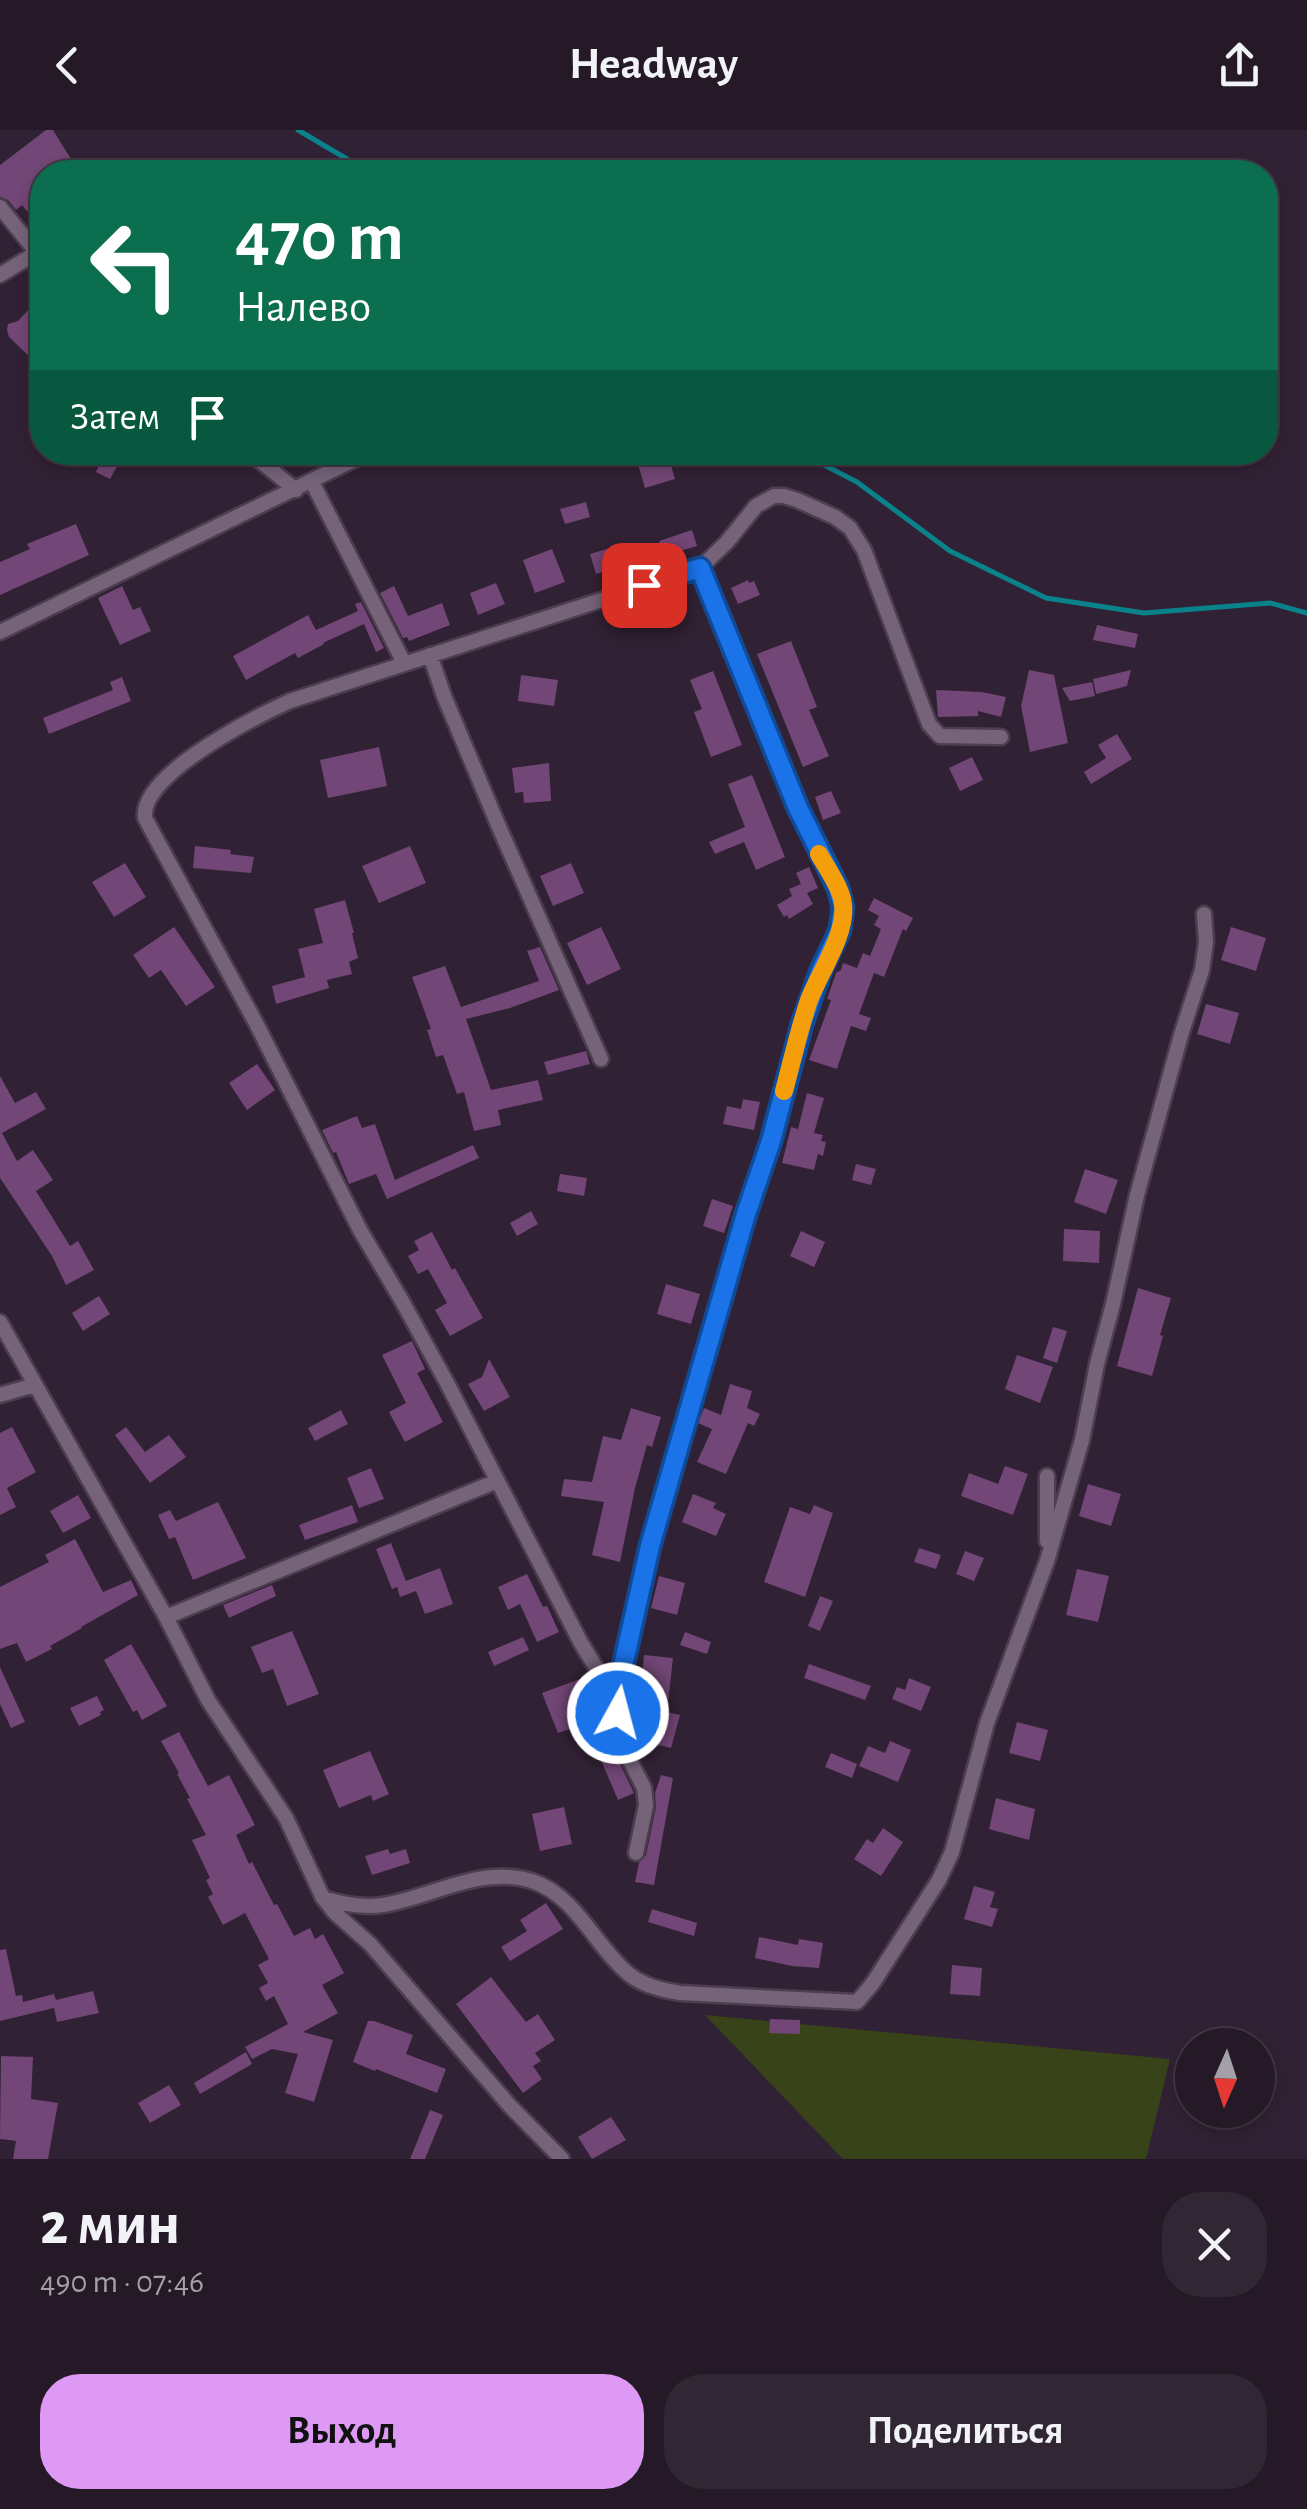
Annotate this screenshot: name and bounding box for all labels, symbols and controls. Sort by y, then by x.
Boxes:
icon: back [40,38,95,93]
icon: share [1212,38,1267,93]
text: Headway [569,42,738,87]
icon: left [70,200,200,330]
text: 470 m [235,203,404,273]
text: Налево [235,285,371,330]
icon: arrive [180,390,235,445]
text: Затем [70,399,160,437]
pin [602,543,687,628]
icon: arrive [617,558,672,613]
position arrow [566,1661,670,1765]
north arrow [1175,2028,1275,2128]
map controls [1175,2028,1275,2128]
button: close [1162,2192,1267,2297]
text: 2 мин [40,2195,180,2255]
text: 490 m · 07:46 [40,2266,204,2298]
button: Выход [40,2374,644,2489]
button: Поделиться [664,2374,1267,2489]

